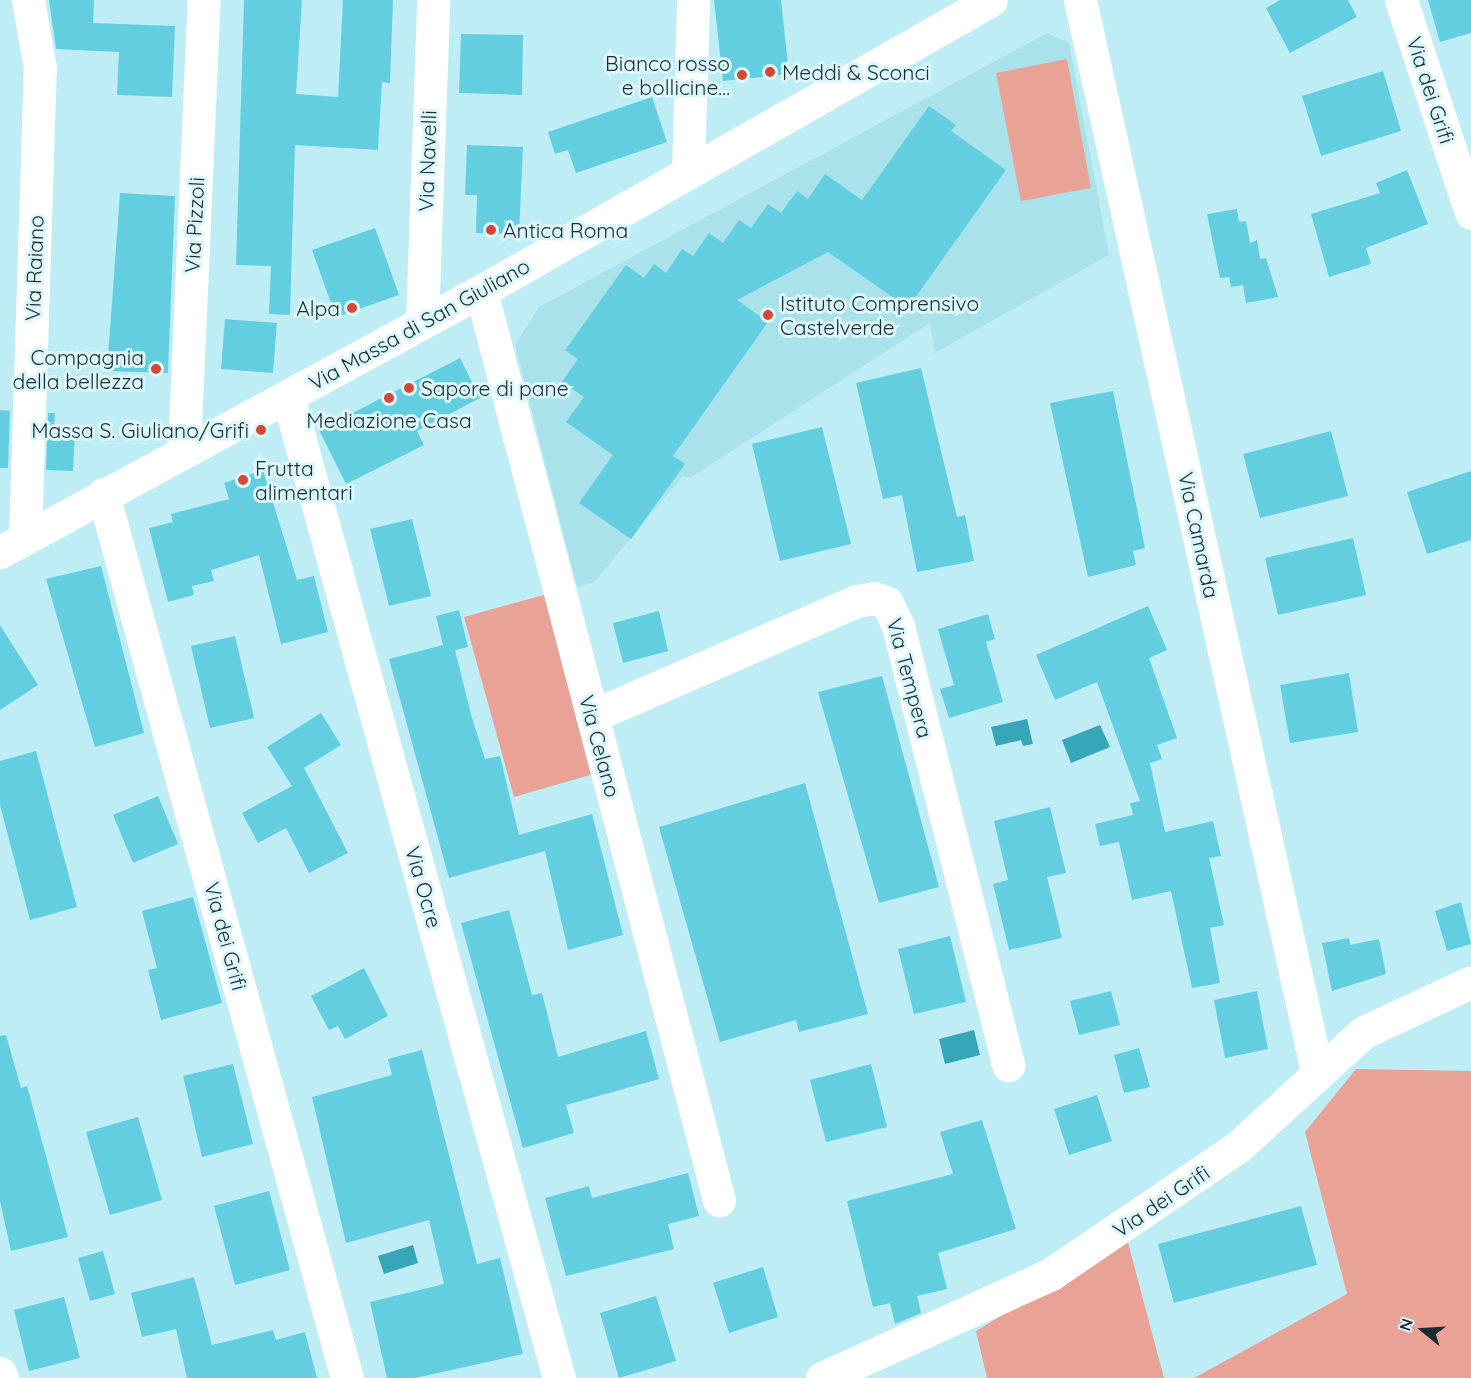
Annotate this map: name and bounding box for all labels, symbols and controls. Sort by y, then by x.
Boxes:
street label: Via dei Grifi [1402,33,1460,147]
place label: Bianco rosso e bollicine… [605,50,730,100]
place label: Meddi & Sconci [782,59,930,85]
marker: Meddi & Sconci [763,65,777,79]
marker: Bianco rosso e bollicine… [735,68,749,82]
street label: Via Navelli [413,110,441,212]
street label: Via Pizzoli [179,176,209,274]
street label: Via Raiano [20,215,48,321]
place label: Antica Roma [503,217,628,243]
marker: Antica Roma [484,223,498,237]
street label: Via Massa di San Giuliano [304,253,534,395]
place label: Istituto Comprensivo Castelverde [780,290,979,340]
place label: Alpa [296,295,340,321]
marker: Alpa [345,301,359,315]
marker: Istituto Comprensivo Castelverde [761,308,775,322]
place label: Compagnia della bellezza [13,344,144,394]
marker: Compagnia della bellezza [149,362,163,376]
place label: Sapore di pane [421,375,569,401]
marker: Sapore di pane [402,381,416,395]
marker: Mediazione Casa [382,391,396,405]
place label: Mediazione Casa [306,407,472,433]
place label: Massa S. Giuliano/Grifi [31,417,249,443]
marker: Massa S. Giuliano/Grifi [254,423,268,437]
place label: Frutta alimentari [255,455,353,505]
street label: Via Camarda [1173,470,1225,600]
marker: Frutta alimentari [236,473,250,487]
street label: Via Tempera [882,615,938,741]
street label: Via Celano [574,692,626,800]
street label: Via Ocre [400,843,448,931]
street label: Via dei Grifi [199,879,253,993]
street label: Via dei Grifi [1108,1160,1214,1242]
north arrow [1393,1300,1453,1360]
text: N [1395,1316,1417,1333]

